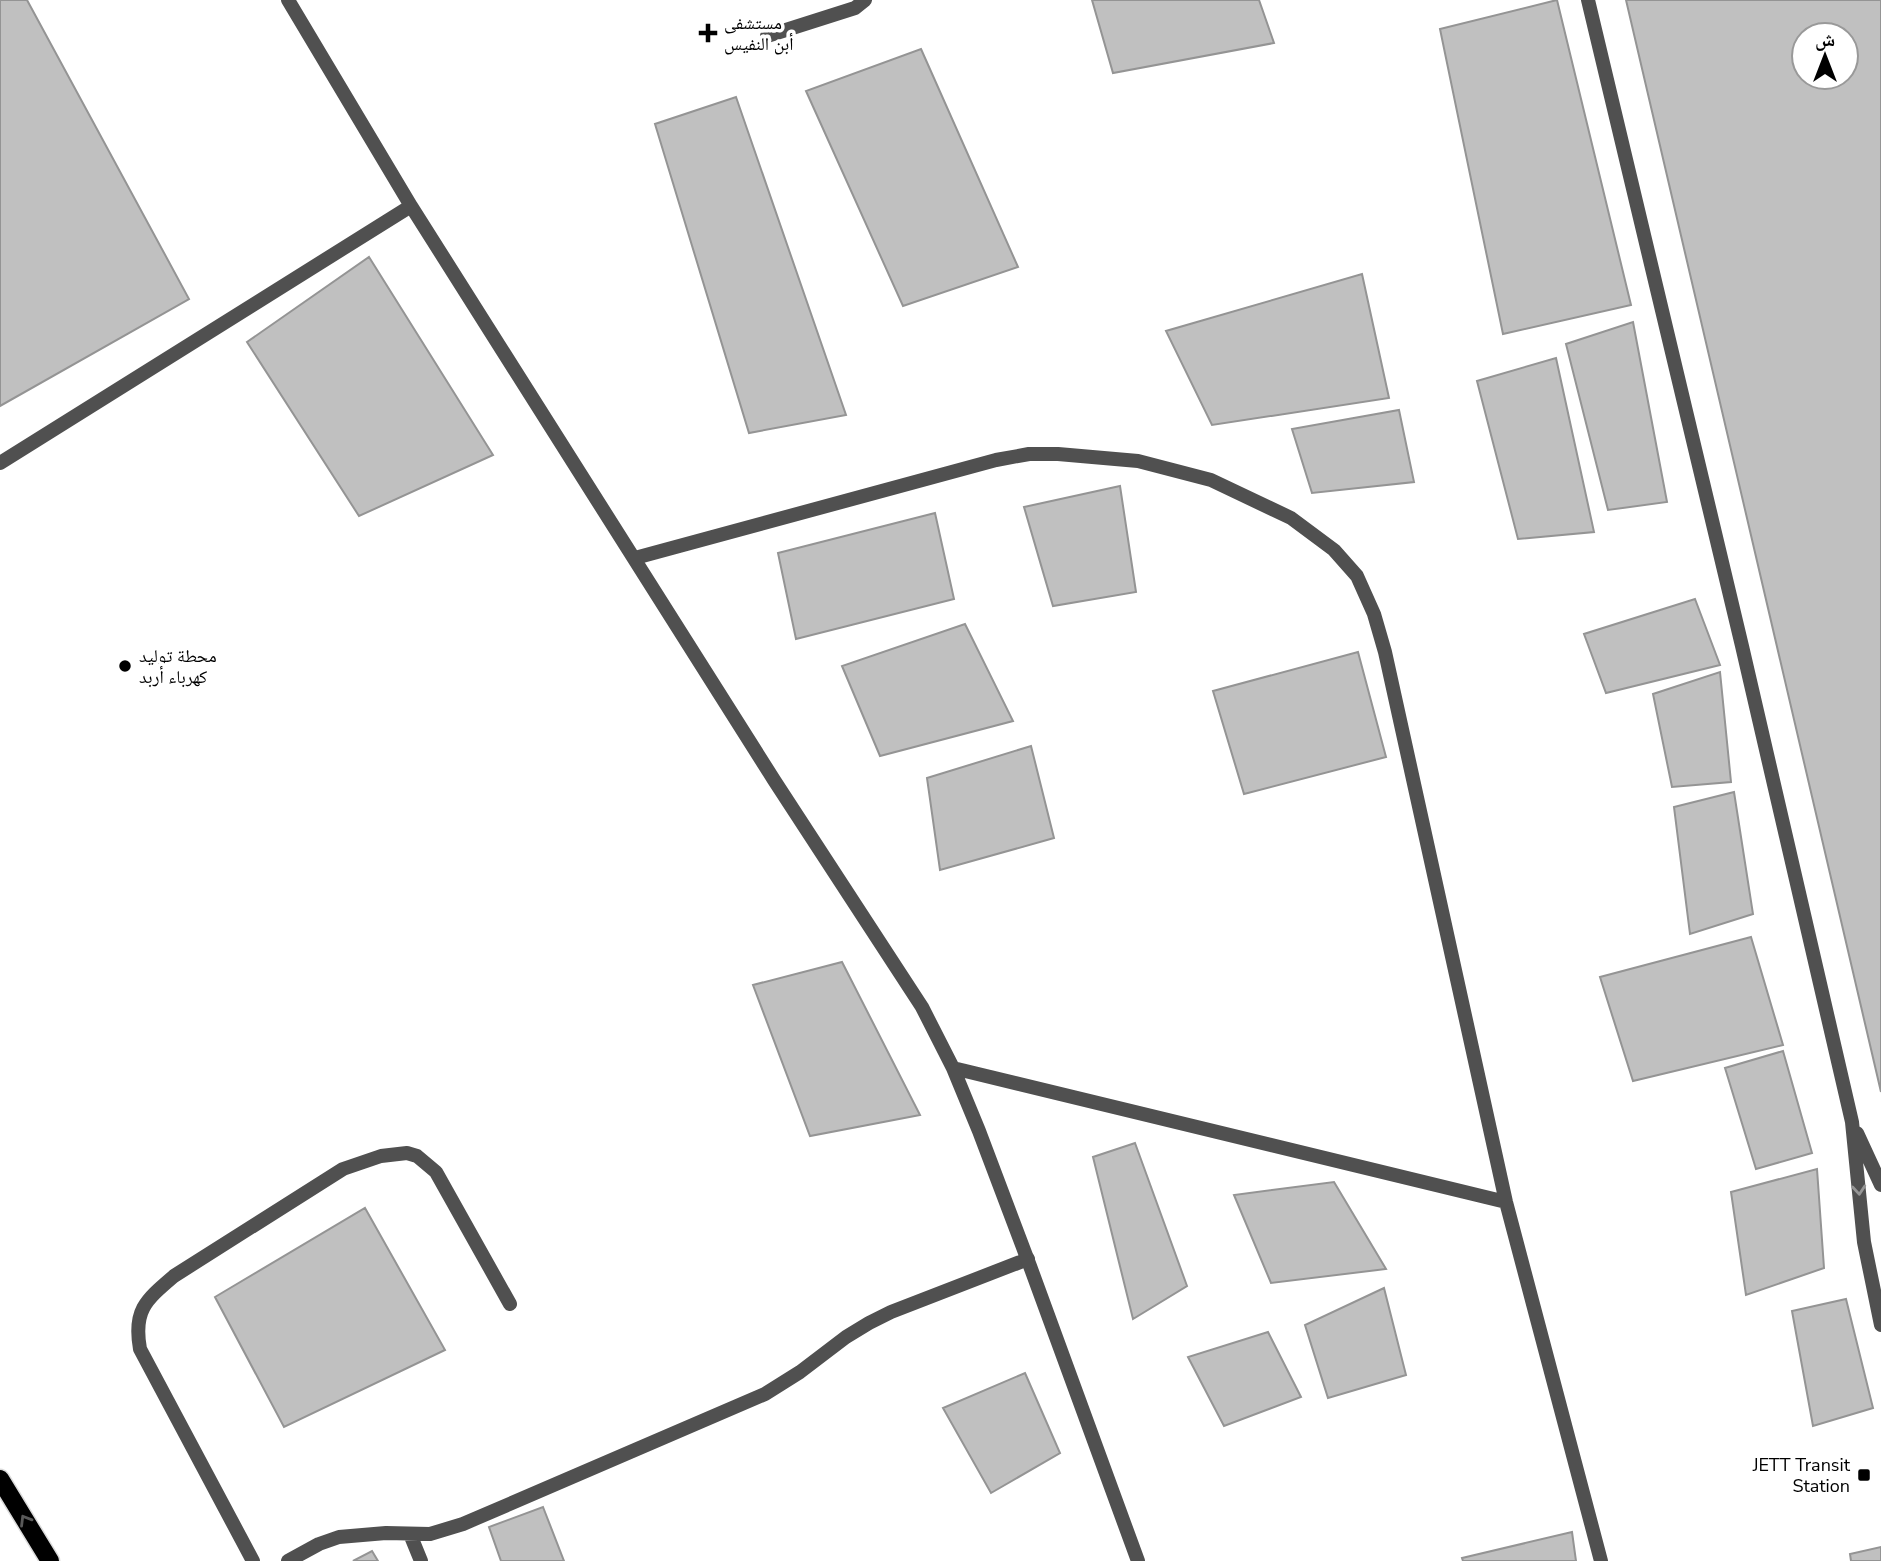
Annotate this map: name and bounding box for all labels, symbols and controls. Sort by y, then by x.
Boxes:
place label: مستشفى أبن النفيس [724,11,794,56]
north arrow [1790,21,1860,91]
marker: مستشفى أبن النفيس [698,23,718,43]
text: ش [1815,27,1835,53]
place label: محطة توليد كهرباء أربد [139,644,217,689]
marker: محطة توليد كهرباء أربد [117,658,133,674]
one-way arrow [1851,1185,1866,1196]
place label: JETT Transit Station [1752,1453,1851,1498]
marker: JETT Transit Station [1856,1467,1872,1483]
one-way arrow [20,1515,33,1528]

